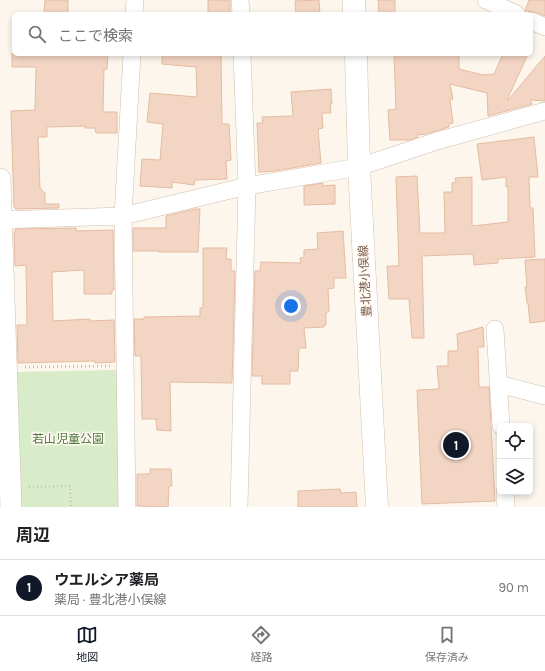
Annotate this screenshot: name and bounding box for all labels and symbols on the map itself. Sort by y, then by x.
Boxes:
street label: 豊北港小俣線 [356,245,374,317]
your location [281,296,301,316]
pin: 1 [443,430,469,460]
park label: 若山児童公園 [32,432,104,446]

